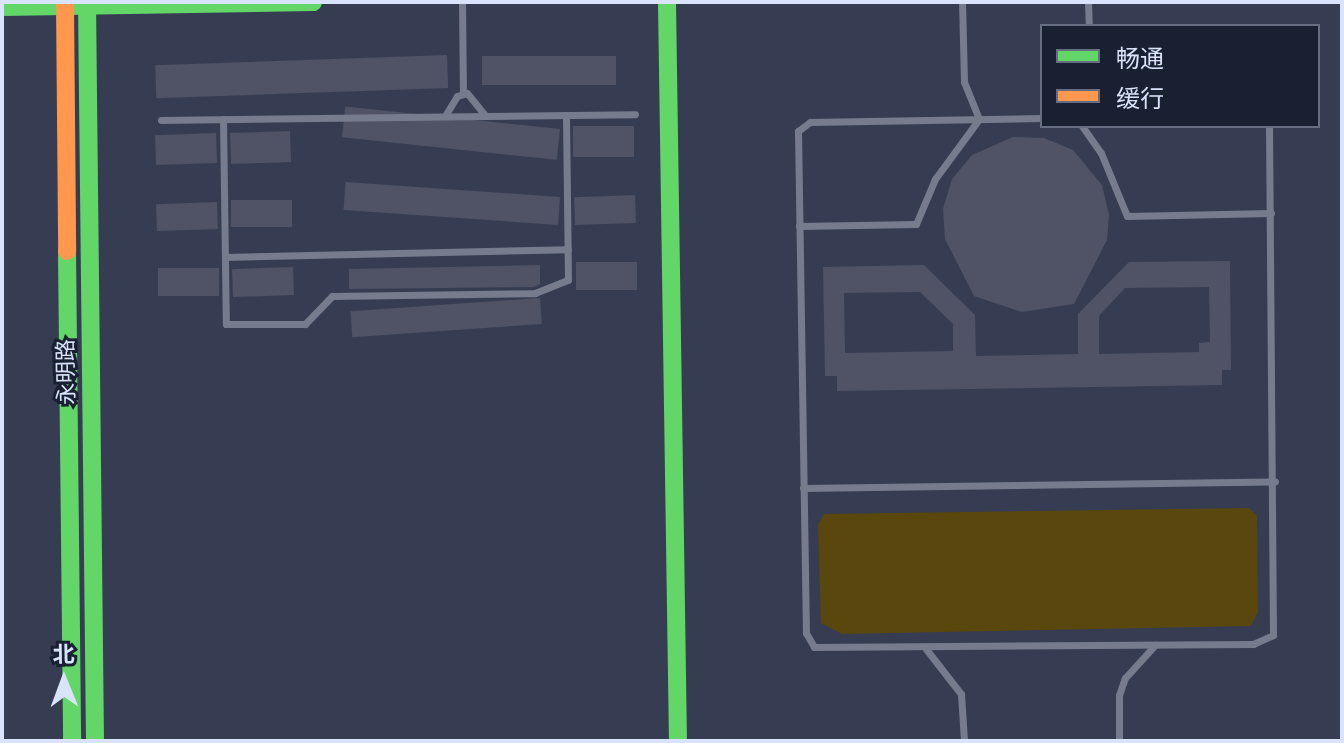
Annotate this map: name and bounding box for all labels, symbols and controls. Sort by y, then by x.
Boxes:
legend [1040,24,1320,128]
text: 畅通 [1116,45,1164,73]
text: 缓行 [1116,85,1164,113]
street label: 永明路 [52,339,80,405]
north arrow [24,639,104,719]
text: 北 [52,641,75,668]

